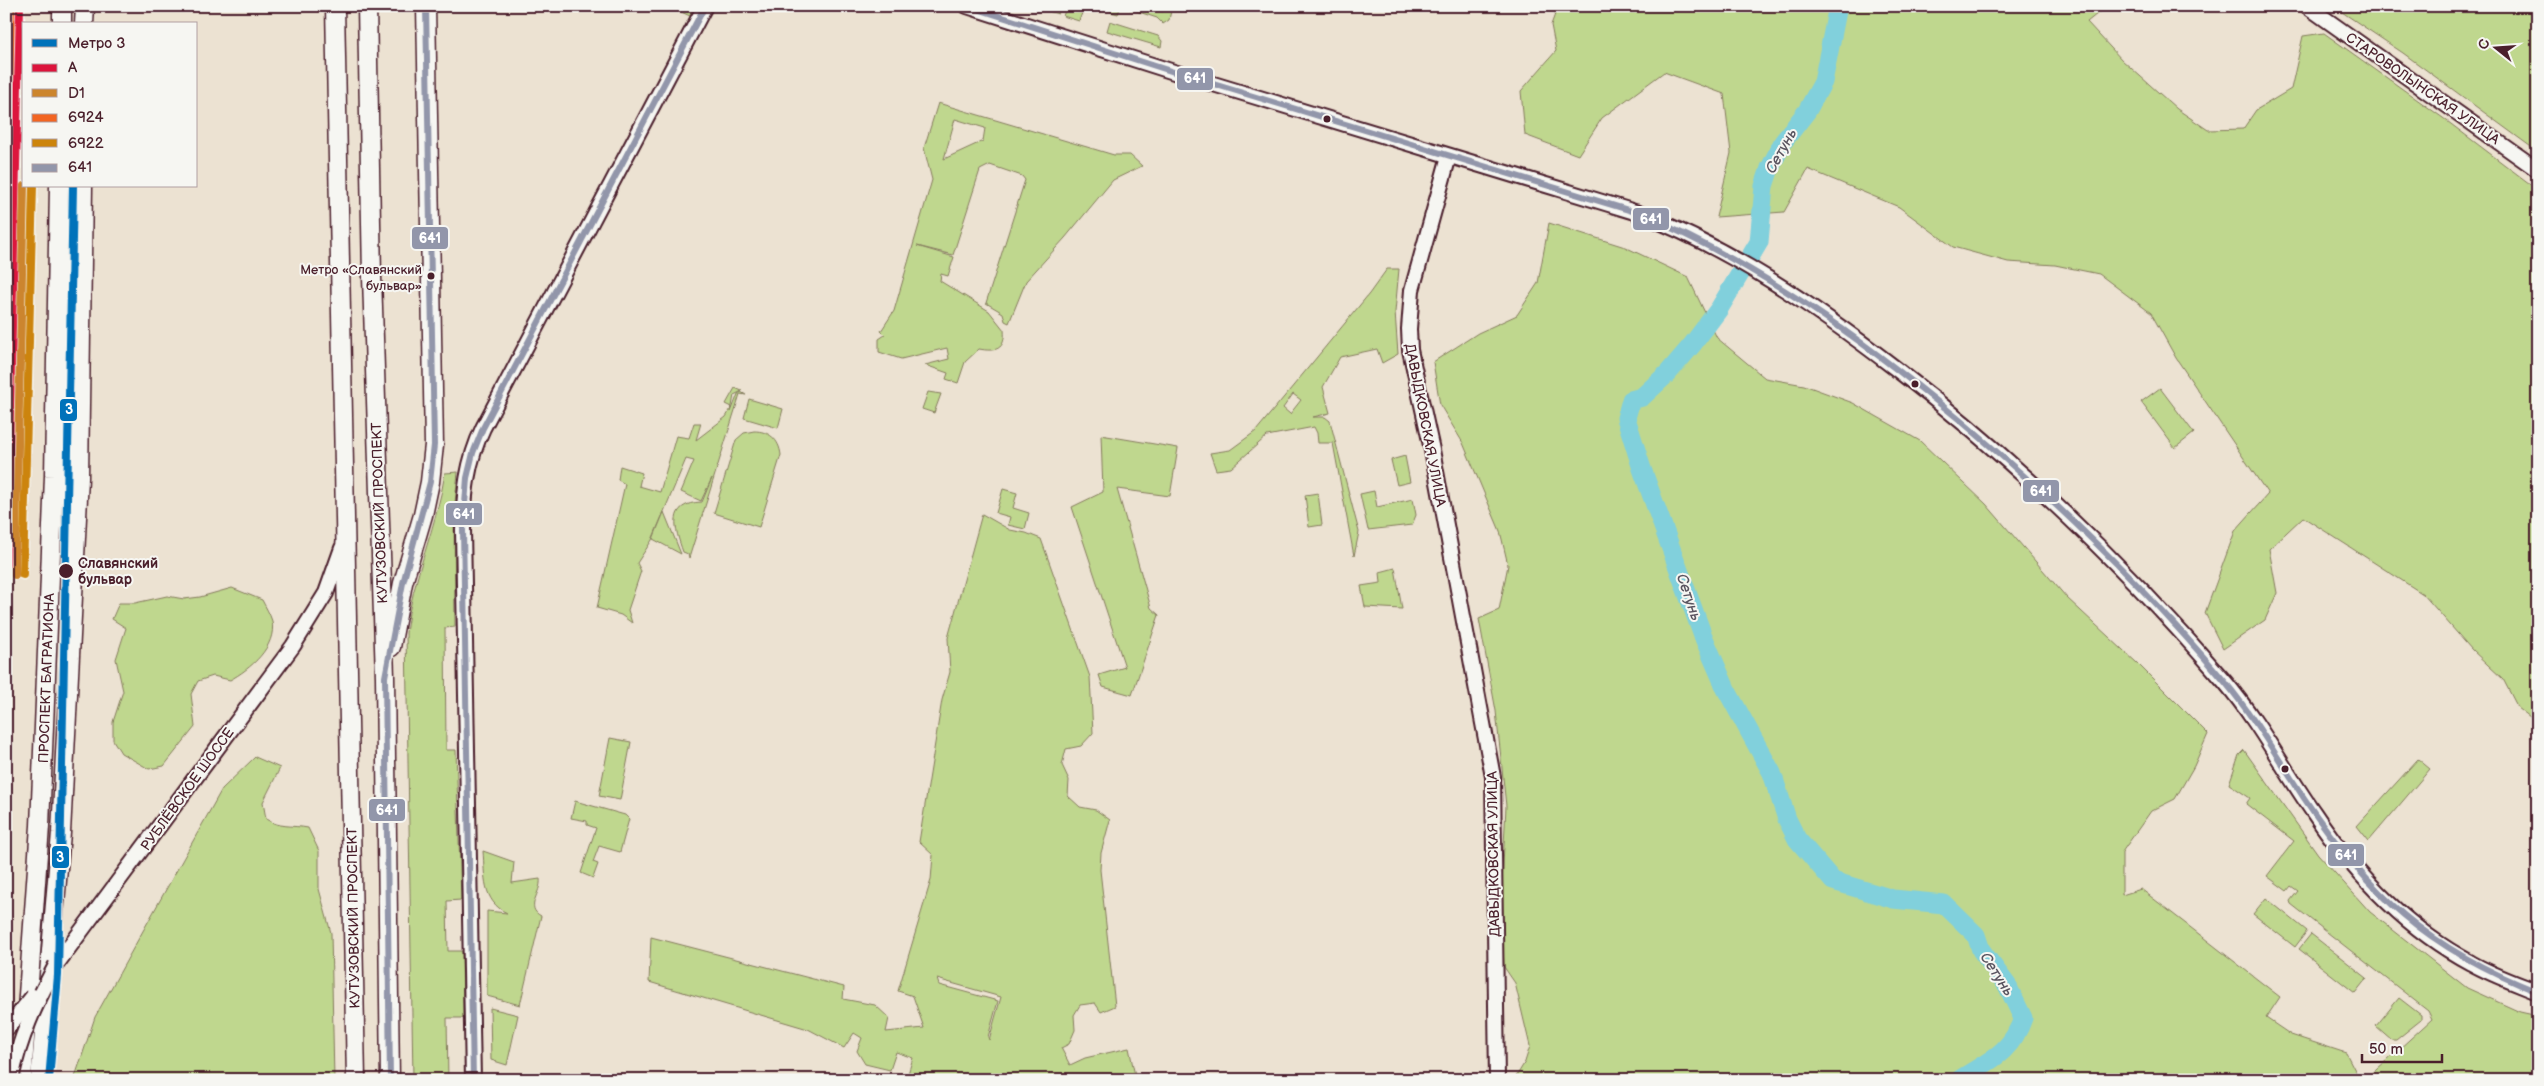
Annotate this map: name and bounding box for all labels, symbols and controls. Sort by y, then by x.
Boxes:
legend [22,22,198,188]
north arrow [2472,22,2522,72]
street label: СТАРОВОЛЫНСКАЯ УЛИЦА [2343,28,2503,148]
text: Метро 3 [68,34,125,53]
text: A [68,58,78,77]
line badge: 641 [1176,67,1214,91]
text: 641 [1184,70,1206,87]
text: D1 [68,84,85,103]
text: 6924 [68,108,104,127]
unlabelled marker [1322,114,1332,124]
water label: Сетунь [1761,126,1801,177]
text: 6922 [68,134,104,153]
text: 641 [68,158,92,177]
line badge: 641 [1632,207,1670,231]
text: 641 [1640,211,1662,228]
line badge: 641 [411,226,449,250]
text: 641 [419,230,441,247]
place label: Метро «Славянский бульвар» [300,262,422,294]
marker: Метро «Славянский бульвар» [426,271,436,281]
street label: ДАВЫДКОВСКАЯ УЛИЦА [1401,342,1450,509]
unlabelled marker [1910,379,1920,389]
line badge: 3 [59,398,78,422]
text: 3 [65,401,73,418]
street label: КУТУЗОВСКИЙ ПРОСПЕКТ [368,421,391,604]
line badge: 641 [2022,479,2060,503]
text: 641 [2030,483,2052,500]
line badge: 641 [445,502,483,526]
text: 641 [453,506,475,523]
place label: Славянский бульвар [78,555,158,588]
marker: Славянский бульвар [57,562,75,580]
water label: Сетунь [1672,571,1705,623]
street label: ПРОСПЕКТ БАГРАТИОНА [35,592,58,763]
street label: РУБЛЁВСКОЕ ШОССЕ [136,724,238,854]
unlabelled marker [2280,764,2290,774]
street label: ДАВЫДКОВСКАЯ УЛИЦА [1484,770,1503,937]
line badge: 641 [368,798,406,822]
text: 641 [376,802,398,819]
street label: КУТУЗОВСКИЙ ПРОСПЕКТ [343,826,364,1009]
line badge: 641 [2327,843,2365,867]
line badge: 3 [51,845,70,869]
text: 641 [2335,847,2357,864]
text: 3 [56,849,64,866]
water label: Сетунь [1975,949,2018,1000]
scale bar [2362,1031,2442,1063]
text: 50 m [2369,1040,2403,1059]

